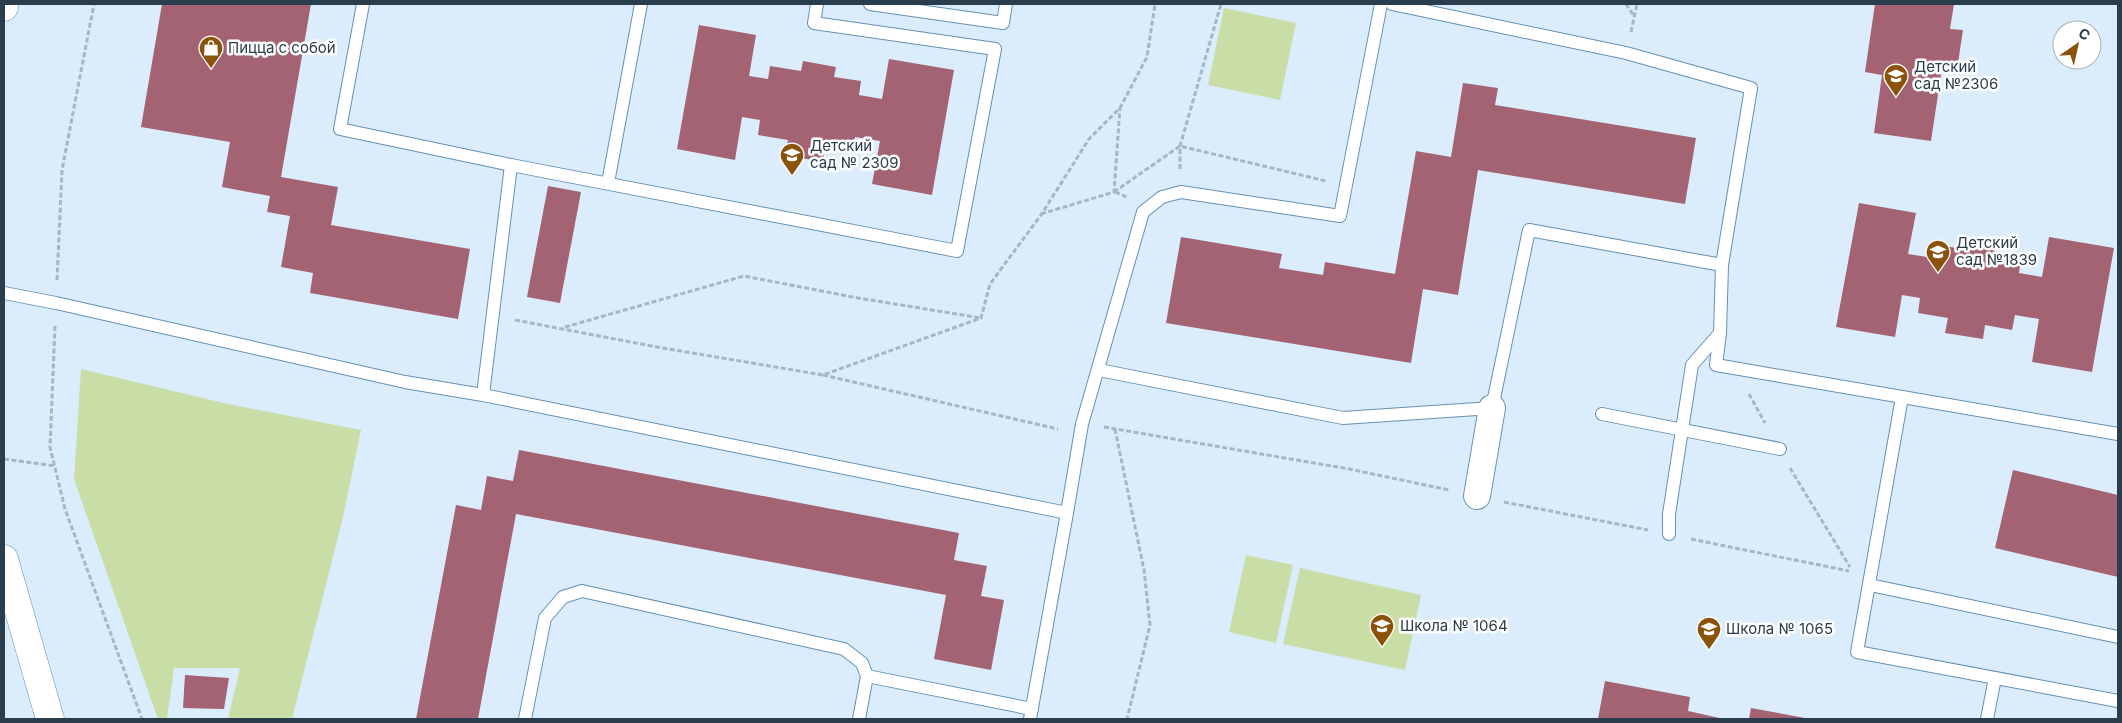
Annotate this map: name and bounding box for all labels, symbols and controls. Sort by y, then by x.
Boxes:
north arrow [2052,20,2102,70]
text: С [2076,24,2094,44]
shop icon: Пицца с собой [198,35,224,69]
place label: Пицца с собой [228,38,336,57]
place label: Детский сад №2306 [1914,57,1998,93]
school or university icon: Детский сад №2306 [1883,63,1909,97]
place label: Детский сад № 2309 [810,136,899,172]
school or university icon: Детский сад № 2309 [779,142,805,176]
place label: Детский сад №1839 [1956,233,2037,269]
school or university icon: Детский сад №1839 [1925,239,1951,273]
school or university icon: Школа № 1064 [1369,613,1395,647]
place label: Школа № 1064 [1400,616,1508,635]
school or university icon: Школа № 1065 [1696,616,1722,650]
place label: Школа № 1065 [1726,619,1833,638]

